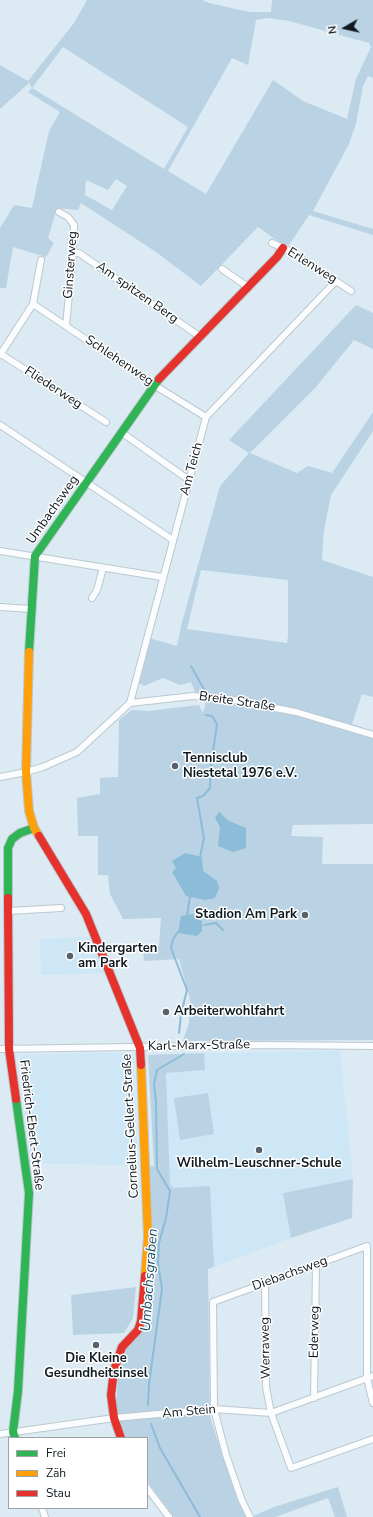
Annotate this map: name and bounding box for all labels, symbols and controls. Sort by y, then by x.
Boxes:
north arrow [325,8,365,48]
text: N [325,25,341,35]
street label: Ginsterweg [61,231,81,299]
street label: Erlenweg [284,245,340,287]
street label: Am spitzen Berg [93,259,181,327]
street label: Schlehenweg [82,332,156,390]
street label: Fliederweg [21,364,85,412]
street label: Am Teich [177,441,207,497]
street label: Umbachsweg [24,473,82,547]
street label: Breite Straße [198,689,276,715]
place label: Tennisclub Niestetal 1976 e.V. [183,751,297,782]
marker: Tennisclub Niestetal 1976 e.V. [170,761,180,771]
place label: Stadion Am Park [195,907,297,923]
marker: Stadion Am Park [300,910,310,920]
place label: Kindergarten am Park [78,941,157,972]
marker: Kindergarten am Park [65,951,75,961]
place label: Arbeiterwohlfahrt [174,1004,284,1020]
marker: Arbeiterwohlfahrt [161,1007,171,1017]
street label: Karl-Marx-Straße [148,1037,250,1055]
street label: Cornelius-Gellert-Straße [119,1053,143,1199]
street label: Friedrich-Ebert-Straße [15,1059,47,1191]
marker: Wilhelm-Leuschner-Schule [254,1145,264,1155]
place label: Wilhelm-Leuschner-Schule [176,1156,342,1172]
water label: Umbachsgraben [138,1228,162,1332]
street label: Diebachsweg [250,1253,330,1295]
street label: Ederweg [307,1306,323,1358]
street label: Werraweg [258,1317,274,1379]
marker: Die Kleine Gesundheitsinsel [91,1340,101,1350]
place label: Die Kleine Gesundheitsinsel [44,1351,148,1382]
street label: Am Stein [162,1402,216,1422]
legend [8,1437,148,1509]
text: Frei [46,1445,66,1461]
text: Zäh [46,1465,66,1481]
text: Stau [46,1485,71,1501]

